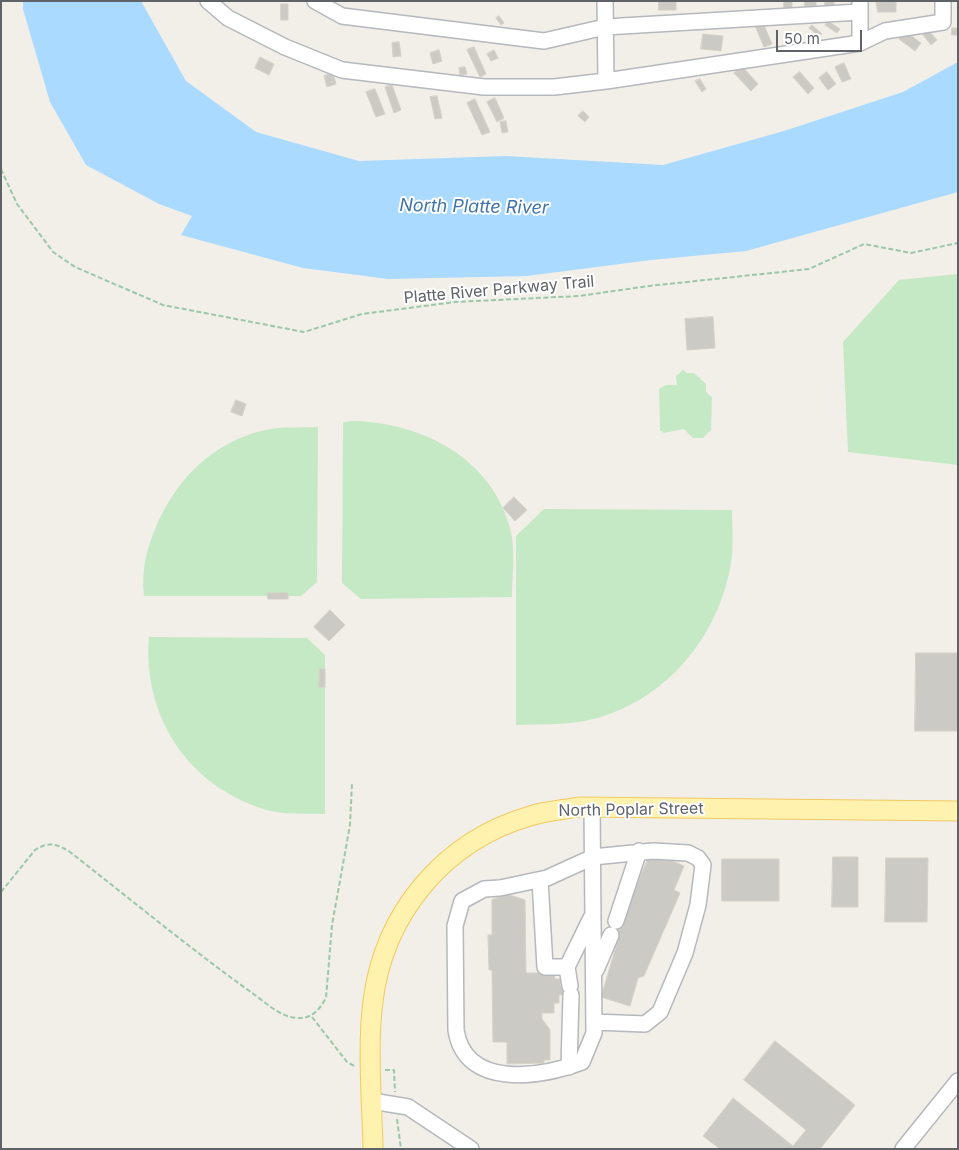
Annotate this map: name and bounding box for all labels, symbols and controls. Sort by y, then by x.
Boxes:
scale bar [779,20,865,52]
text: 50 m [784,29,820,48]
water label: North Platte River [399,195,549,219]
street label: Platte River Parkway Trail [403,272,595,308]
street label: North Poplar Street [558,799,704,821]

